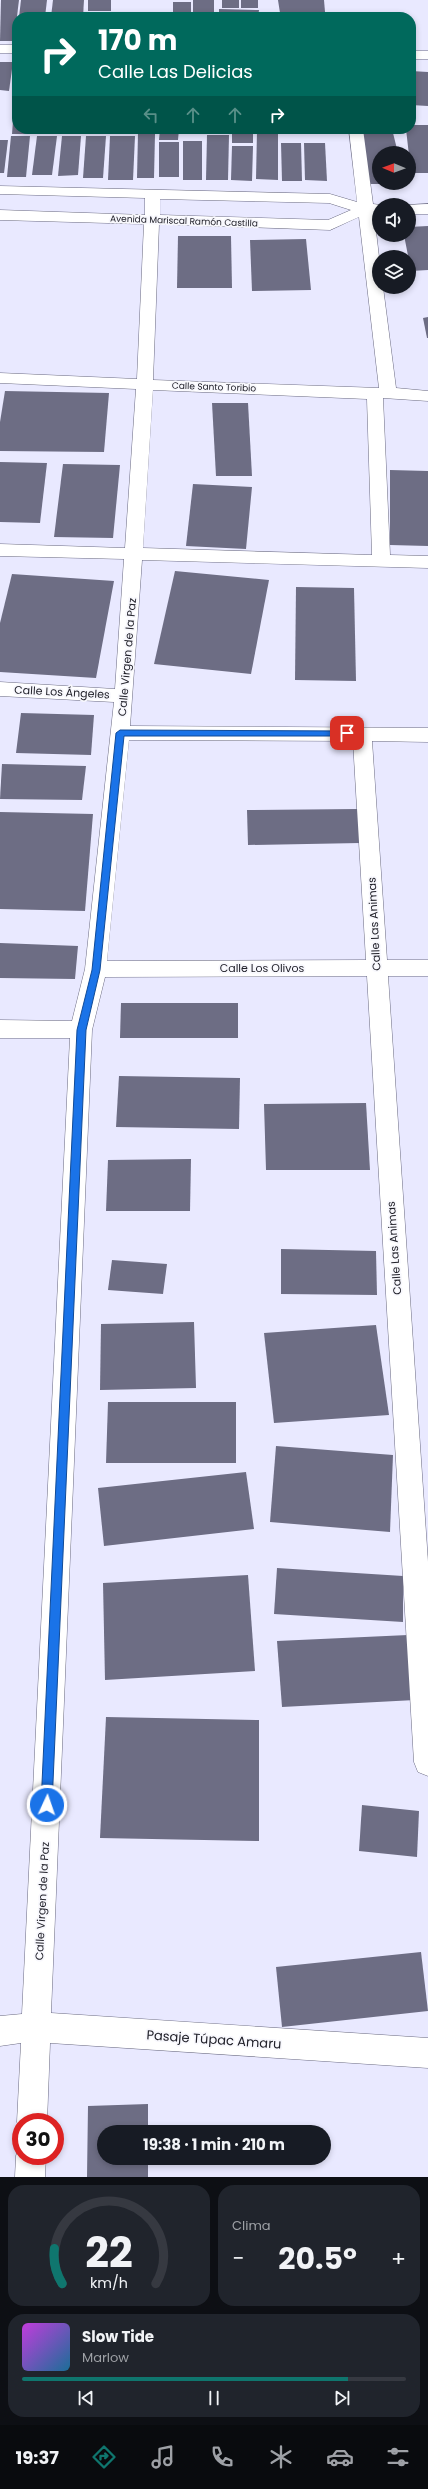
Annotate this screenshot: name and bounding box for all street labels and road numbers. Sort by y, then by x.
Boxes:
street label: Avenida Mariscal Ramón Castilla [110,212,258,230]
street label: Calle Santo Toribio [172,380,257,394]
street label: Calle Virgen de la Paz [114,597,140,717]
street label: Calle Los Ángeles [14,682,110,703]
street label: Calle Las Animas [364,877,384,971]
street label: Calle Los Olivos [220,960,305,976]
street label: Calle Las Animas [383,1200,405,1295]
street label: Calle Virgen de la Paz [31,1841,53,1961]
street label: Pasaje Túpac Amaru [146,2025,282,2054]

